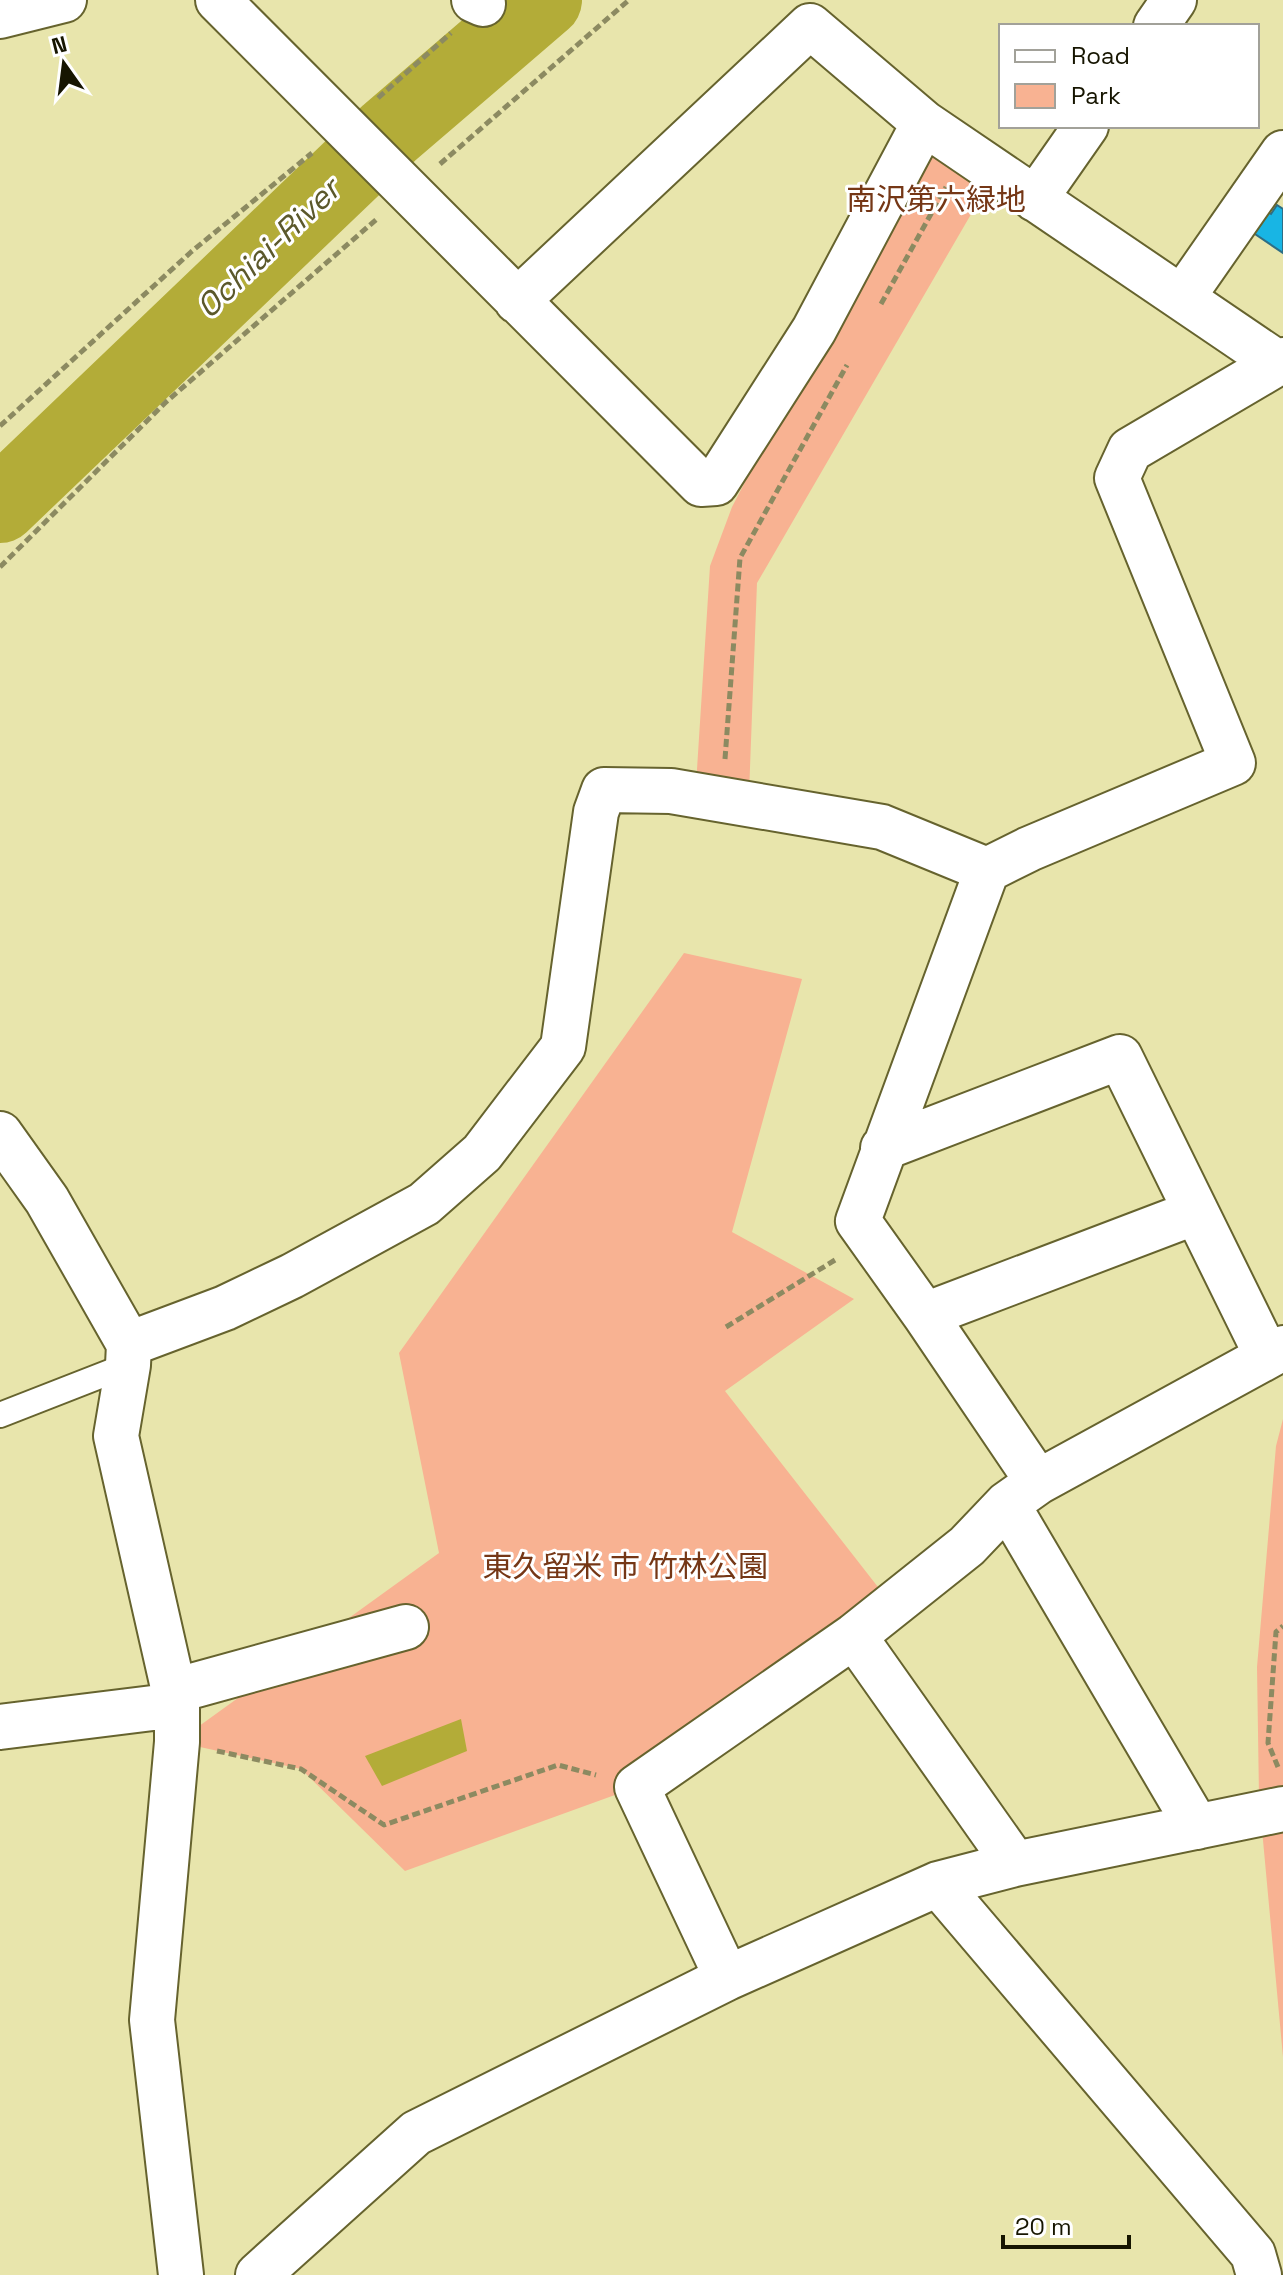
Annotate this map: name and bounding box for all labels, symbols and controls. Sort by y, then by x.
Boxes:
north arrow [24,24,104,104]
legend [999,24,1259,128]
text: N [49,29,70,60]
text: Road [1071,40,1130,71]
text: Park [1071,80,1121,111]
water label: Ochiai-River [188,168,350,326]
park label: 南沢第六緑地 [846,180,1026,219]
park label: 東久留米 市 竹林公園 [482,1547,768,1586]
scale bar [1003,2199,1129,2249]
text: 20 m [1015,2211,1072,2242]

